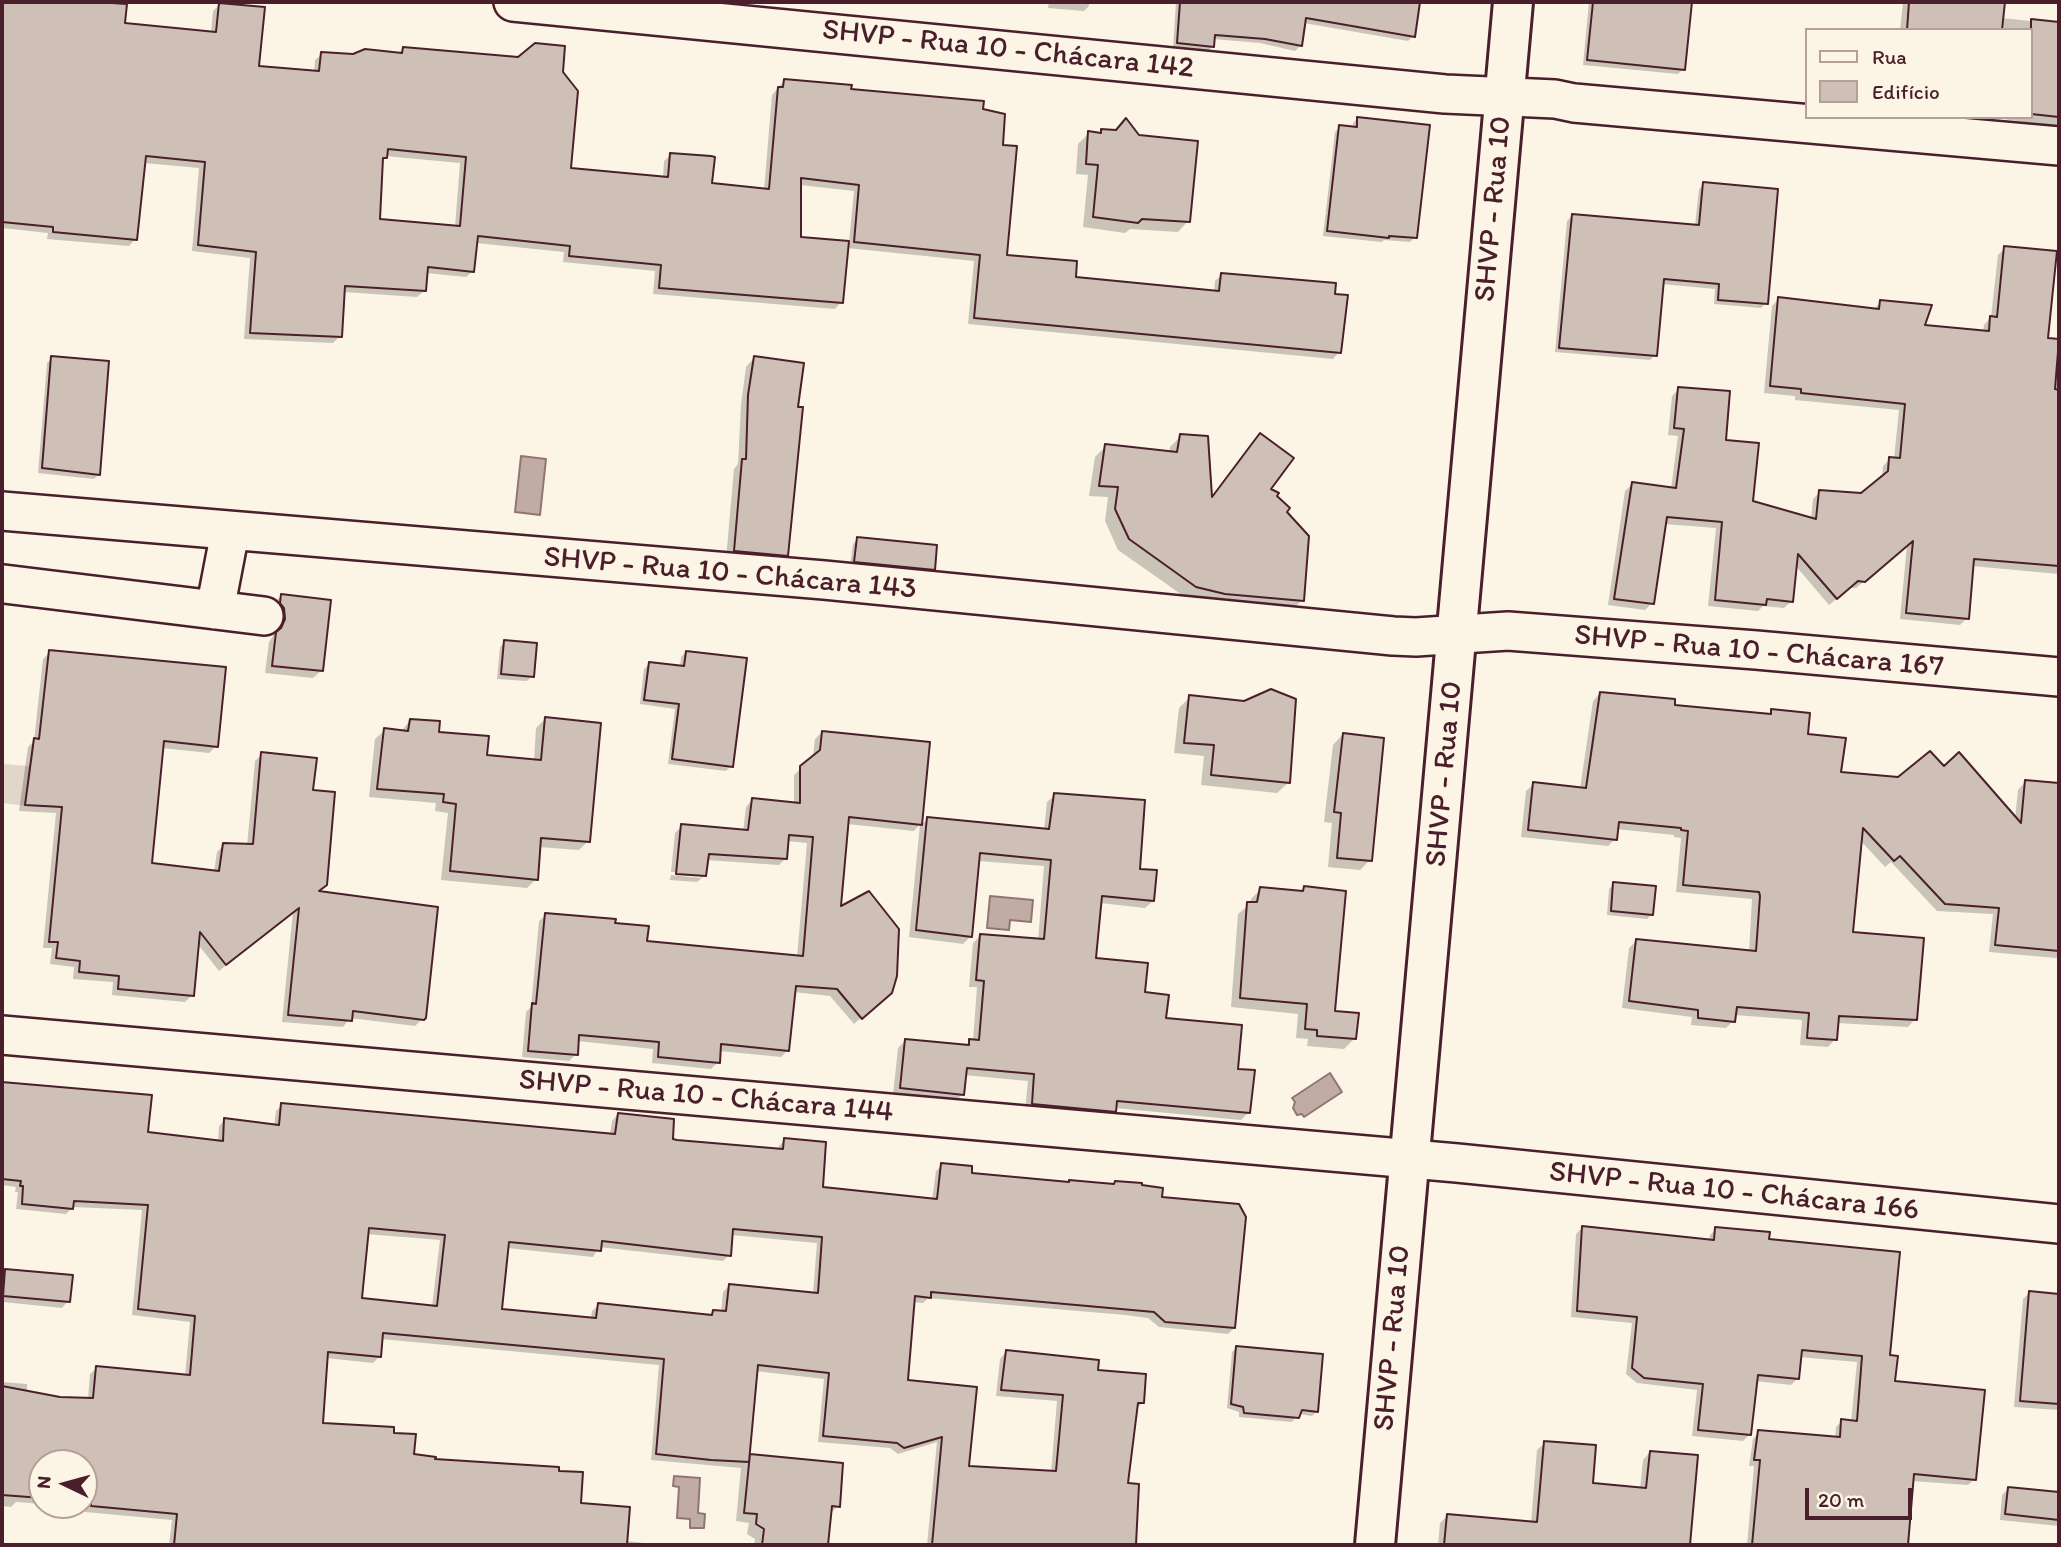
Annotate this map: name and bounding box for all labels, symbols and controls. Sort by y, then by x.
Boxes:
street label: SHVP - Rua 10 - Chácara 142 [820,13,1196,87]
legend [1806,28,2033,119]
text: Rua [1872,44,1907,69]
text: Edifício [1872,79,1940,104]
street label: SHVP - Rua 10 [1468,115,1520,303]
street label: SHVP - Rua 10 - Chácara 143 [542,540,918,608]
street label: SHVP - Rua 10 - Chácara 167 [1573,618,1945,686]
street label: SHVP - Rua 10 [1419,680,1471,868]
street label: SHVP - Rua 10 - Chácara 144 [517,1063,895,1131]
street label: SHVP - Rua 10 - Chácara 166 [1547,1155,1921,1229]
street label: SHVP - Rua 10 [1367,1244,1419,1432]
north arrow [28,1449,98,1519]
scale bar [1809,1474,1916,1518]
text: N [32,1475,56,1490]
text: 20 m [1818,1487,1864,1512]

